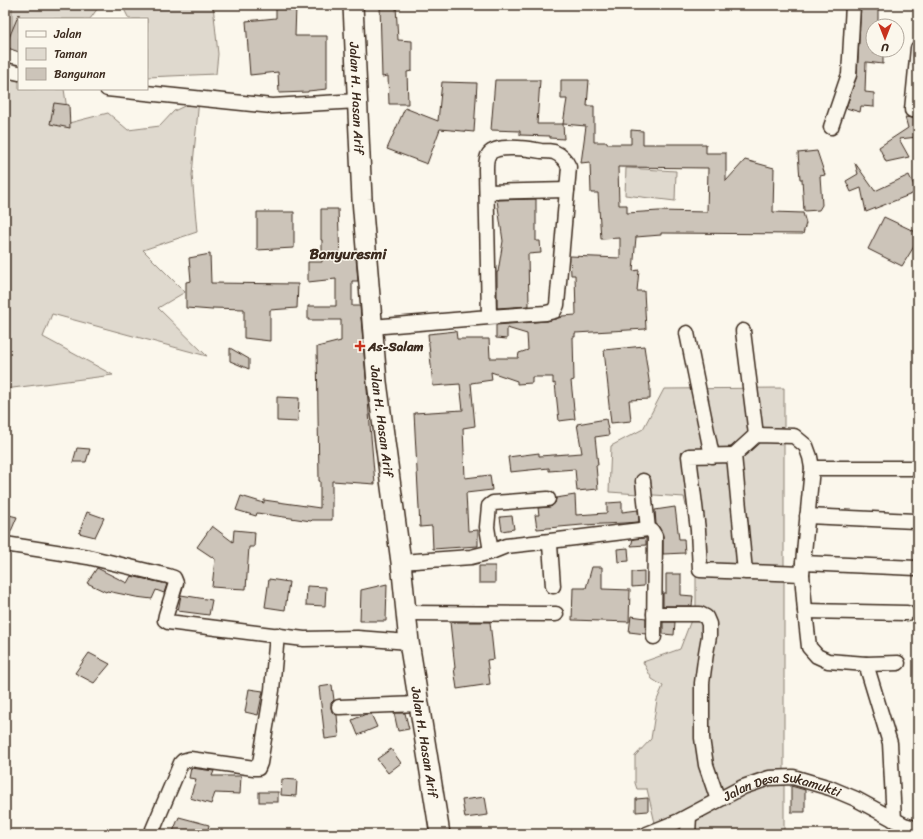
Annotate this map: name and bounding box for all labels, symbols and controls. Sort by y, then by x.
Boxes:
legend [18,18,148,90]
north arrow [865,18,905,58]
text: Jalan [53,23,82,45]
text: U [881,38,889,57]
street label: Jalan H. Hasan Arif [343,41,371,157]
text: Taman [54,43,88,65]
text: Bangunan [54,63,106,85]
district label: Banyuresmi [310,241,387,267]
place label: As-Salam [367,335,423,358]
marker: As-Salam [355,341,365,351]
street label: Jalan H. Hasan Arif [364,363,401,480]
street label: Jalan H. Hasan Arif [404,684,445,801]
street label: Jalan Desa Sukamukti [718,766,845,808]

